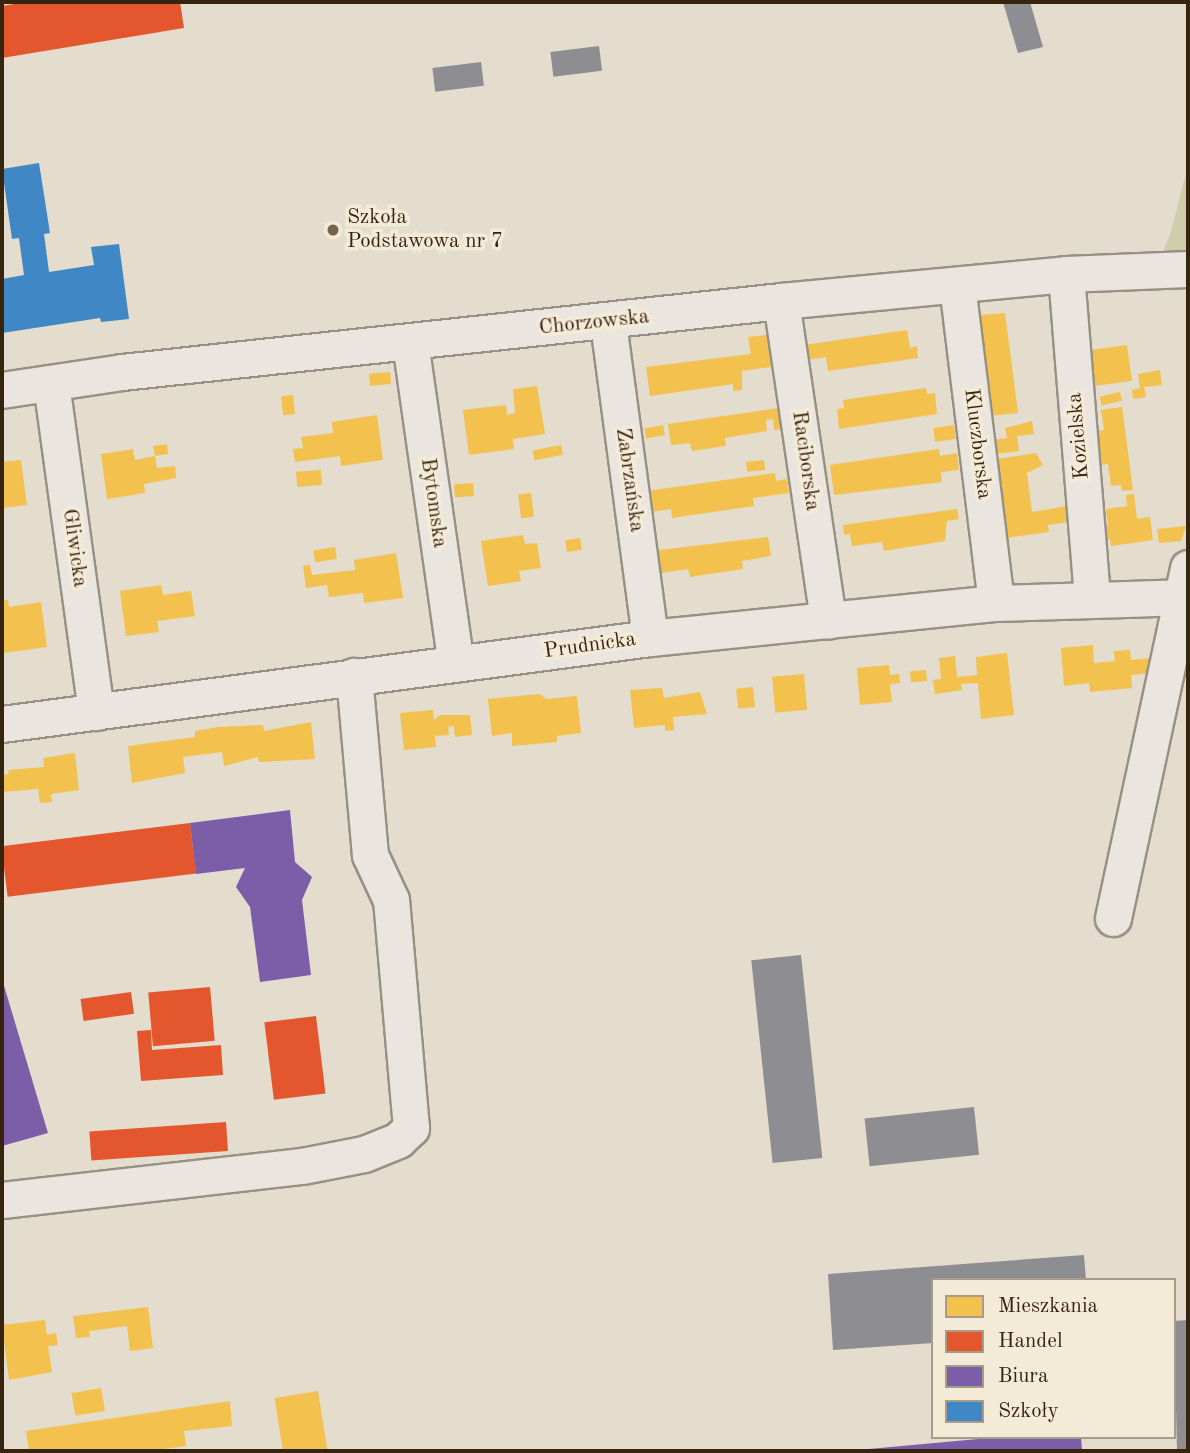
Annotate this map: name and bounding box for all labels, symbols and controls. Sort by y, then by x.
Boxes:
place label: Szkoła Podstawowa nr 7 [347,205,503,255]
marker: Szkoła Podstawowa nr 7 [325,222,341,238]
street label: Chorzowska [538,305,650,341]
street label: Kluczborska [958,387,996,501]
street label: Kozielska [1063,392,1095,480]
street label: Raciborska [786,410,824,512]
street label: Zabrzańska [609,426,649,534]
street label: Bytomska [414,456,452,550]
street label: Gliwicka [56,507,92,589]
street label: Prudnicka [542,627,638,665]
legend [931,1278,1176,1439]
text: Mieszkania [998,1296,1098,1317]
text: Handel [998,1331,1063,1352]
text: Biura [998,1366,1048,1387]
text: Szkoły [998,1401,1059,1422]

